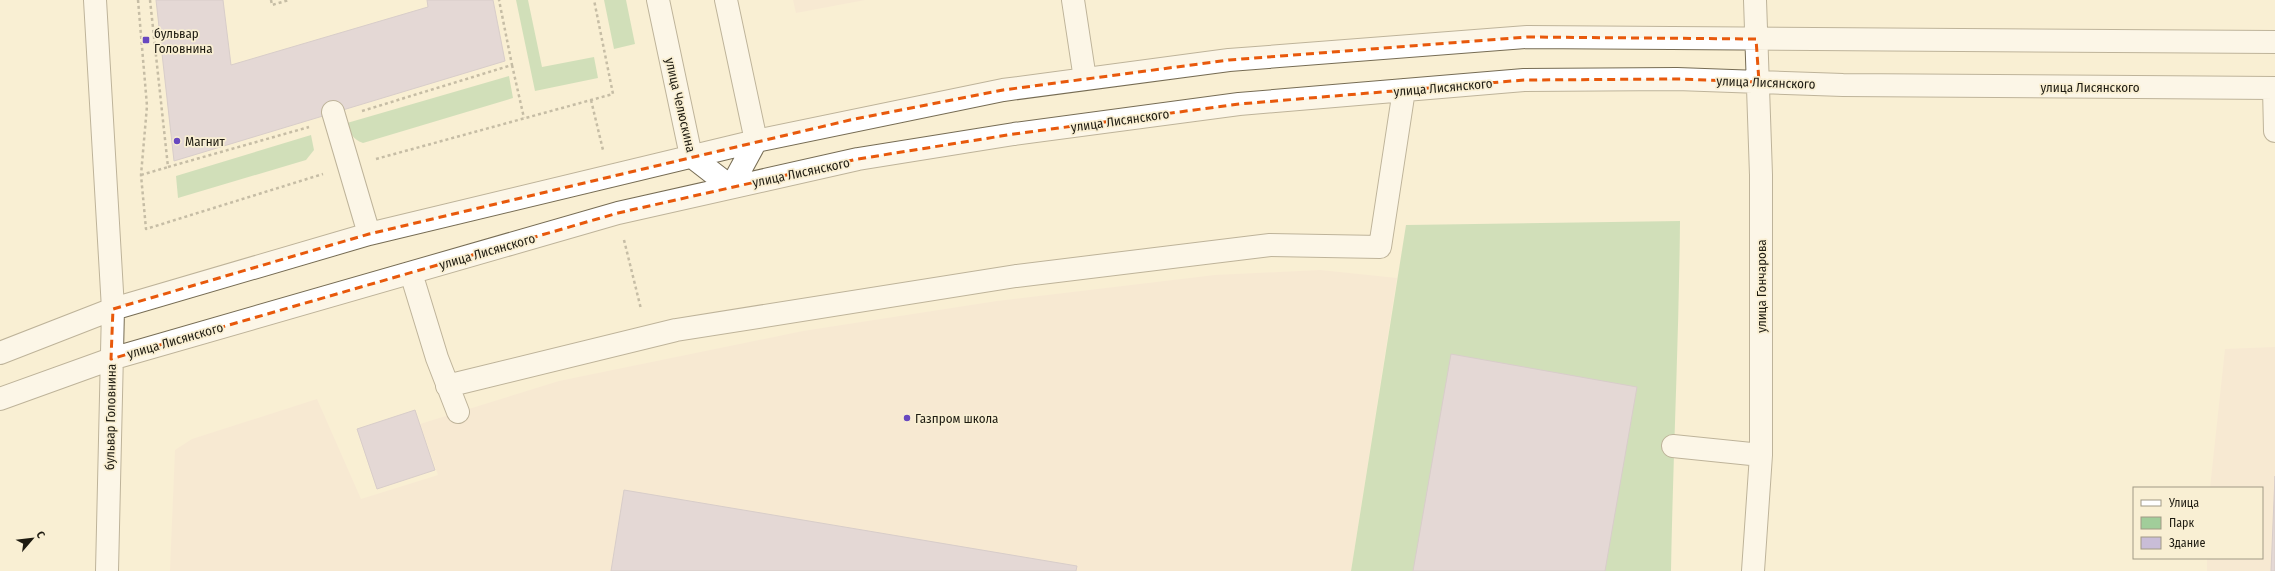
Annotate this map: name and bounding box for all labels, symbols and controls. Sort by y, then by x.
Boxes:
place label: бульвар Головнина [154,26,213,56]
marker: бульвар Головнина [141,35,151,45]
street label: улица Челюскина [662,56,699,154]
street label: улица Лисянского [1716,73,1816,92]
street label: улица Лисянского [1393,76,1493,99]
street label: улица Лисянского [2040,80,2140,95]
street label: улица Лисянского [1070,106,1170,135]
place label: Магнит [185,134,226,149]
marker: Магнит [172,136,182,146]
street label: улица Лисянского [751,155,851,190]
street label: улица Лисянского [437,231,537,272]
street label: улица Гончарова [1754,239,1769,333]
street label: улица Лисянского [125,320,225,361]
street label: бульвар Головнина [102,364,119,470]
place label: Газпром школа [915,411,998,426]
marker: Газпром школа [902,413,912,423]
legend [2133,487,2263,559]
text: Улица [2168,496,2199,510]
text: Парк [2169,516,2195,530]
north arrow [12,519,52,559]
text: С [33,529,48,540]
text: Здание [2169,536,2205,550]

